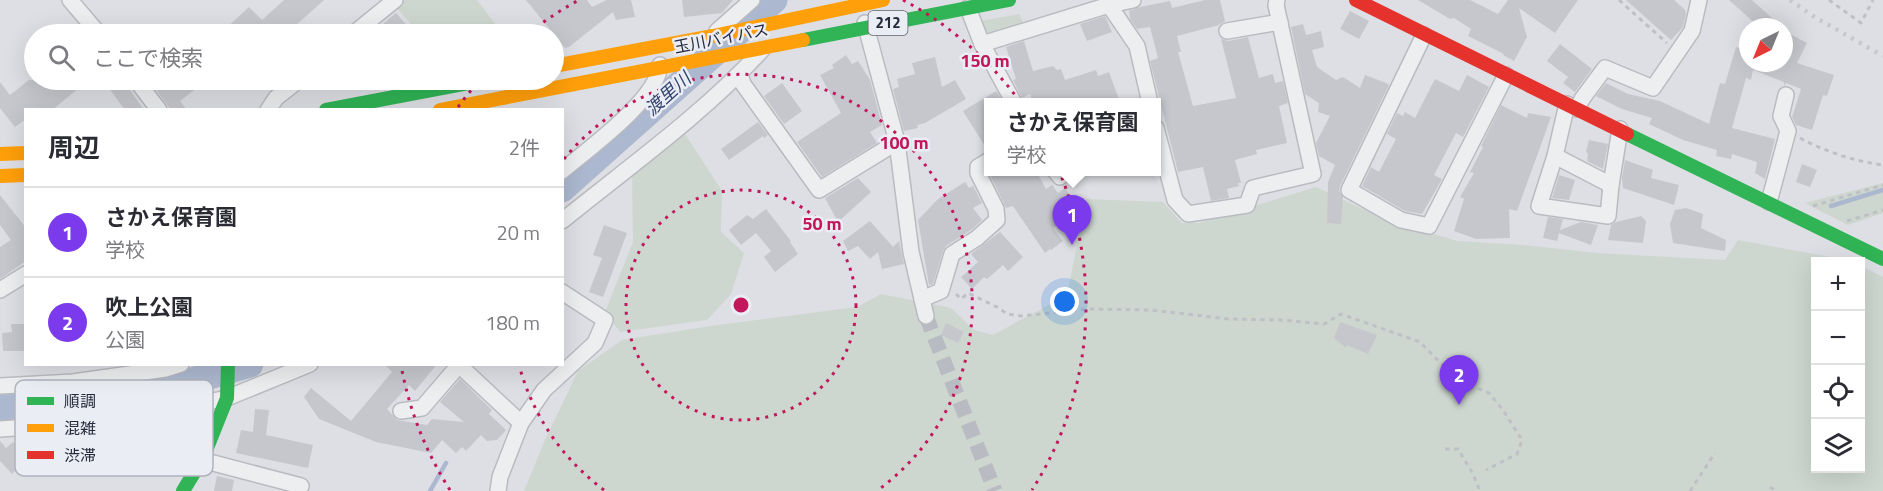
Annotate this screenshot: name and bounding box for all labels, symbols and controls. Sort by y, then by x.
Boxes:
road number: 212 [868,11,908,35]
street label: 玉川バイパス [672,17,770,59]
north arrow [1739,18,1793,72]
search box [24,24,564,90]
icon: search [45,41,78,74]
text: ここで検索 [93,41,203,75]
text: 150 m [960,47,1010,74]
water label: 渡里川 [639,64,698,122]
popup [984,98,1161,176]
text: さかえ保育園 [1006,105,1139,139]
text: 周辺 [48,128,100,167]
text: 100 m [879,129,929,156]
text: 2件 [509,132,540,163]
text: 学校 [1006,139,1046,170]
pin: 1 [1052,196,1092,245]
text: さかえ保育園 [105,200,237,234]
text: 50 m [802,210,842,237]
text: 1 [62,217,73,248]
text: 20 m [496,217,540,248]
text: 学校 [105,234,145,265]
map controls [1811,257,1865,473]
button: + [1811,257,1865,311]
your location [1050,287,1079,316]
text: 吹上公園 [105,290,193,324]
centre of rings [731,295,751,315]
text: 2 [62,307,73,338]
text: 180 m [485,307,540,338]
button: − [1811,311,1865,365]
text: 公園 [105,324,145,355]
pin: 2 [1440,356,1478,405]
button: locate [1811,365,1865,419]
legend [15,380,213,476]
text: 順調 [64,389,96,413]
text: 混雑 [64,416,96,440]
button: layers [1811,419,1865,473]
text: 渋滞 [64,443,96,467]

